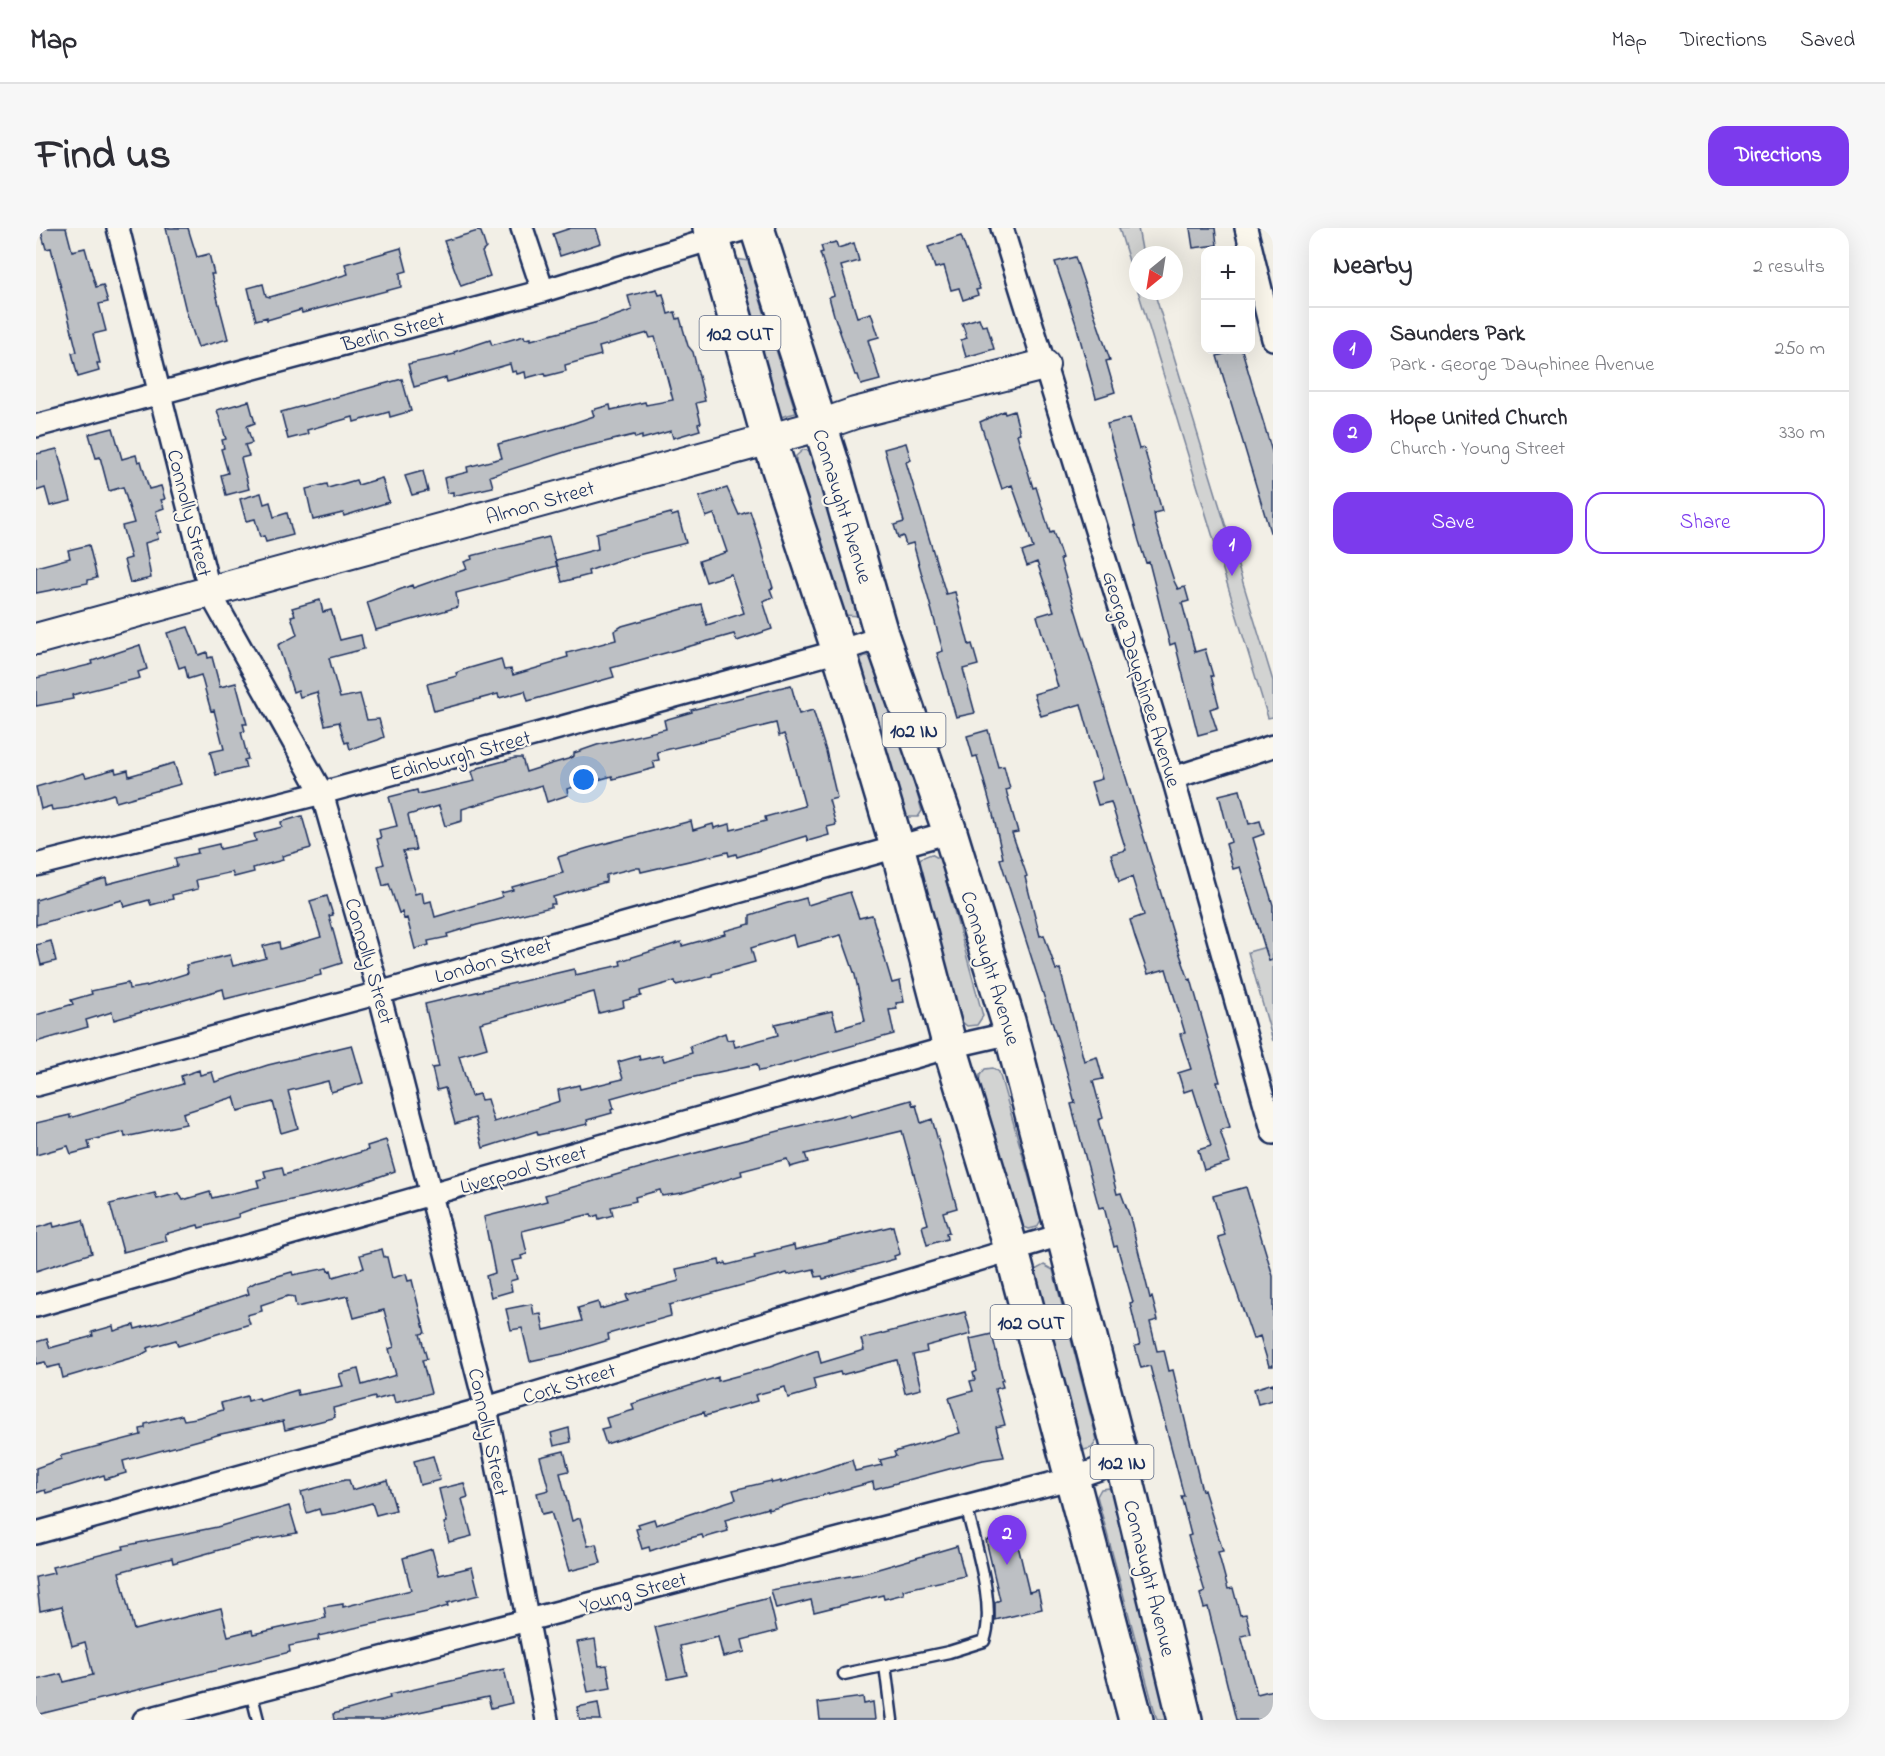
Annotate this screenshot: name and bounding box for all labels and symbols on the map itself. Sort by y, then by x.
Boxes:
north arrow [1129,246,1183,300]
street label: Berlin Street [338,305,449,361]
road number: 102 OUT [700,316,780,350]
street label: Connaught Avenue [801,426,879,589]
street label: Connolly Street [156,447,218,581]
street label: Almon Street [482,474,599,534]
pin: 1 [1212,526,1252,576]
street label: George Dauphinee Avenue [1091,568,1187,792]
road number: 102 IN [882,713,946,747]
street label: Edinburgh Street [387,724,535,792]
your location [569,765,598,794]
street label: Connaught Avenue [949,888,1027,1051]
street label: Connolly Street [334,895,400,1029]
street label: London Street [432,931,556,993]
street label: Liverpool Street [457,1139,590,1203]
road number: 102 OUT [990,1305,1072,1339]
street label: Cork Street [519,1356,620,1413]
street label: Connolly Street [457,1366,515,1500]
road number: 102 IN [1090,1445,1154,1479]
street label: Connaught Avenue [1112,1497,1182,1661]
pin: 2 [988,1516,1026,1565]
street label: Young Street [577,1565,691,1625]

